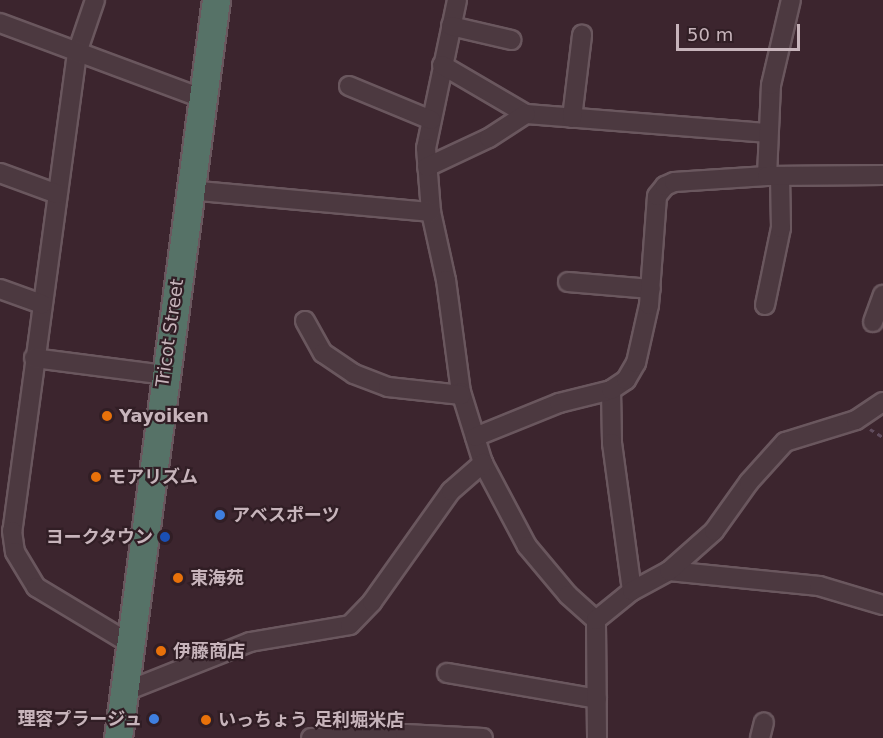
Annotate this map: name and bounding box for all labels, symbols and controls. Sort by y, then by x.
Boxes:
scale bar [679,12,804,50]
text: 50 m [687,24,733,45]
street label: Tricot Street [152,277,188,389]
place label: Yayoiken [119,405,209,427]
marker: Yayoiken [100,409,114,423]
place label: モアリズム [108,466,198,488]
marker: モアリズム [89,470,103,484]
place label: アベスポーツ [232,504,340,526]
marker: アベスポーツ [213,508,227,522]
place label: ヨークタウン [45,526,153,548]
marker: ヨークタウン [158,530,172,544]
place label: 東海苑 [190,567,244,589]
marker: 東海苑 [171,571,185,585]
place label: 伊藤商店 [173,640,245,662]
marker: 伊藤商店 [154,644,168,658]
place label: 理容プラージュ [16,708,142,730]
place label: いっちょう 足利堀米店 [218,709,404,731]
marker: 理容プラージュ [147,712,161,726]
marker: いっちょう 足利堀米店 [199,713,213,727]

